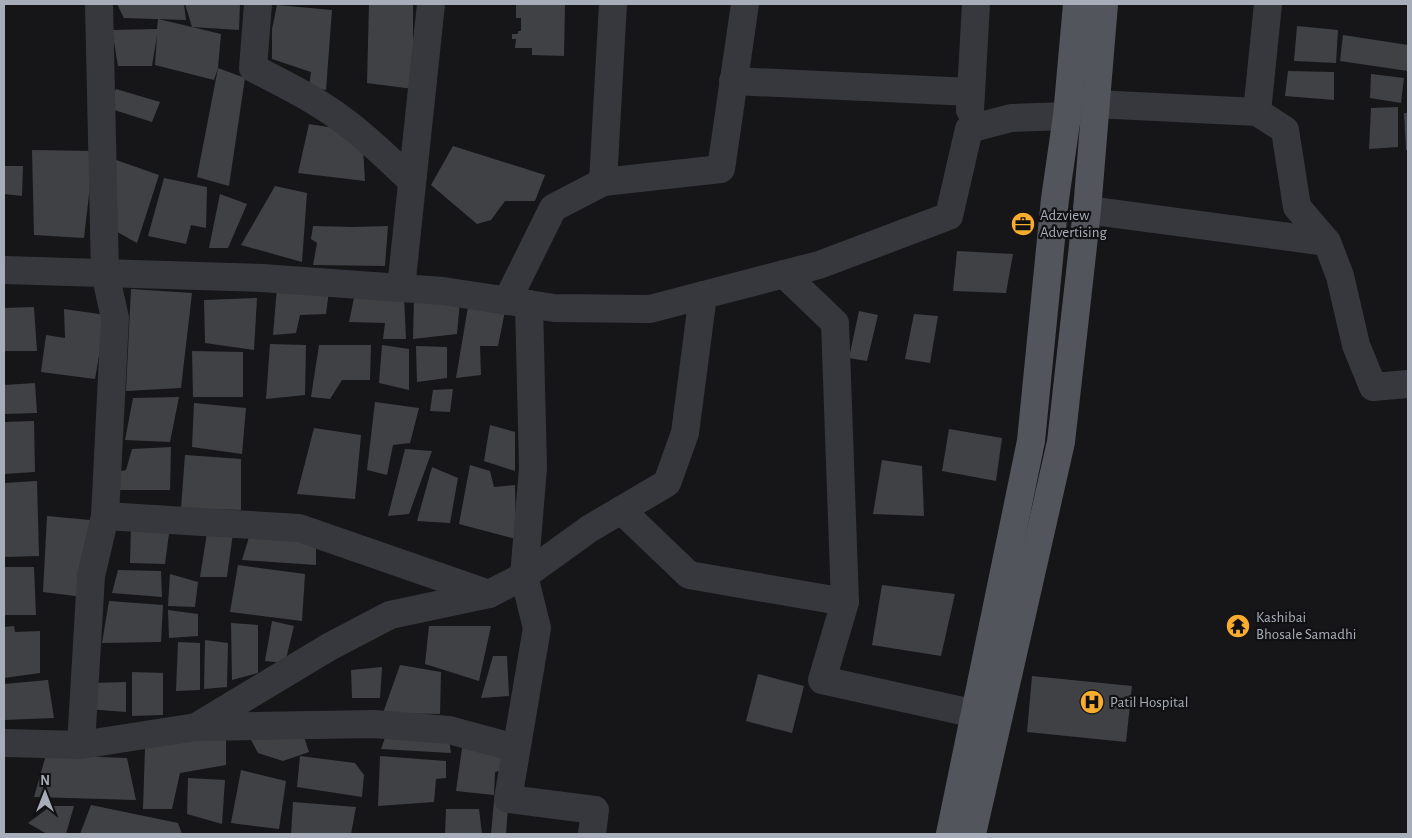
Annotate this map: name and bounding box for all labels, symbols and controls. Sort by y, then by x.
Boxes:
place label: Adzview Advertising [1040,208,1107,240]
office icon: Adzview Advertising [1010,211,1036,237]
place label: Kashibai Bhosale Samadhi [1256,610,1356,642]
temple icon: Kashibai Bhosale Samadhi [1225,613,1251,639]
hospital icon: Patil Hospital [1079,689,1105,715]
place label: Patil Hospital [1110,695,1189,710]
north arrow [20,768,70,818]
text: N [40,774,50,788]

